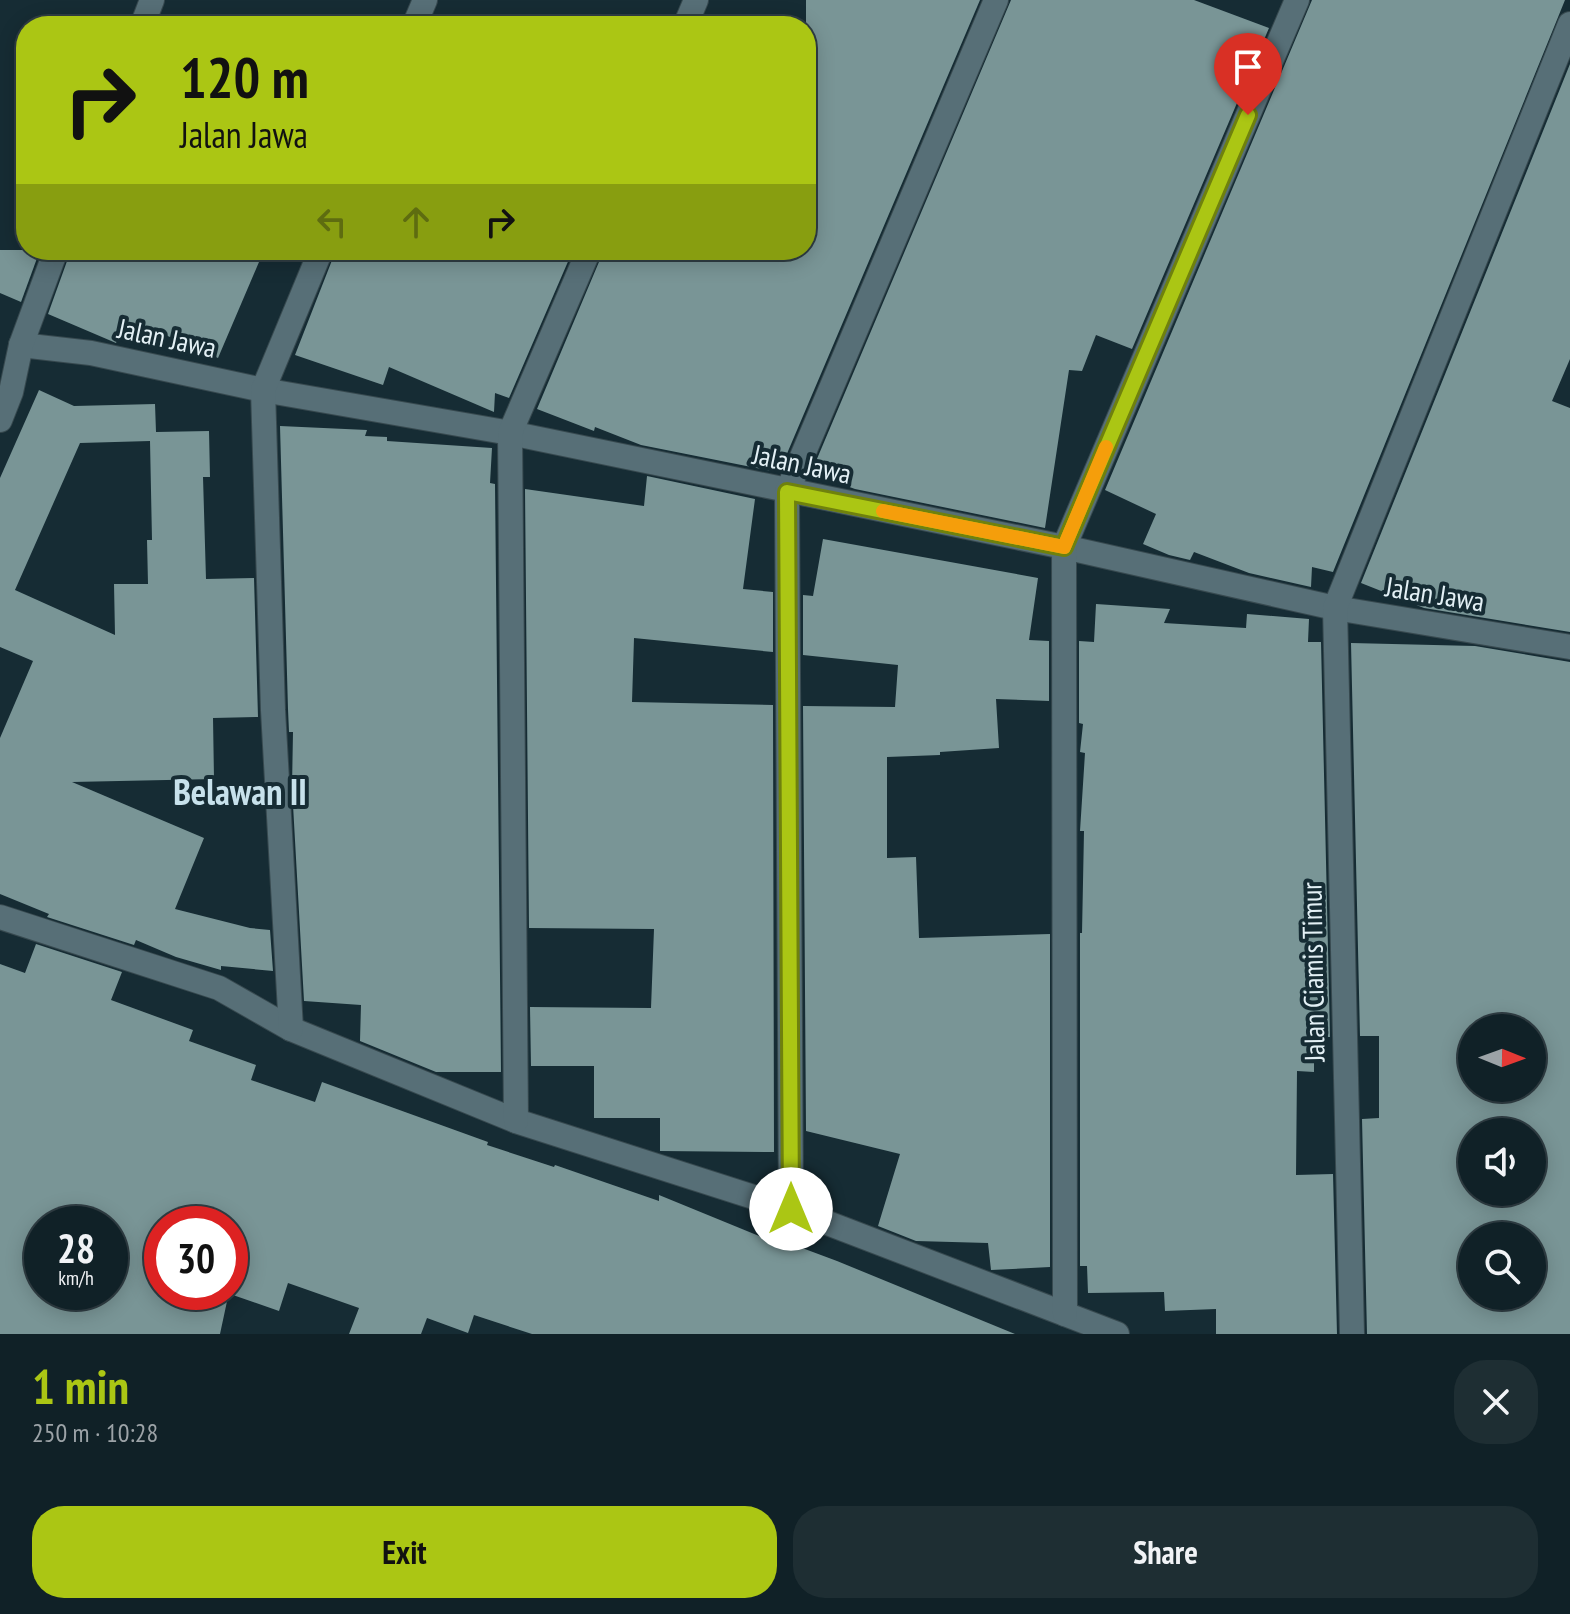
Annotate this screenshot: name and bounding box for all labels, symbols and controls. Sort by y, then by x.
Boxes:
pin [1214,33,1282,115]
text: 120 m [180,41,309,113]
icon: arrive [1226,45,1270,89]
icon: right [48,48,152,152]
text: Jalan Jawa [180,111,308,158]
icon: left [310,200,354,244]
icon: ahead [394,200,438,244]
icon: right [478,200,522,244]
street label: Jalan Jawa [114,309,220,366]
street label: Jalan Jawa [749,435,855,492]
street label: Jalan Jawa [1382,567,1487,620]
district label: Belawan II [173,768,307,815]
street label: Jalan Ciamis Timur [1292,882,1333,1063]
north arrow [1458,1014,1546,1102]
map controls [1458,1014,1546,1310]
button: sound [1458,1118,1546,1206]
position arrow [749,1167,833,1251]
speed limit sign: 30 [144,1206,248,1310]
text: 28 [57,1222,95,1274]
button: search [1458,1222,1546,1310]
text: km/h [58,1265,94,1291]
text: 1 min [32,1355,129,1417]
button: close [1454,1360,1538,1444]
text: 250 m · 10:28 [32,1416,158,1449]
button: Exit [32,1506,777,1598]
button: Share [793,1506,1538,1598]

